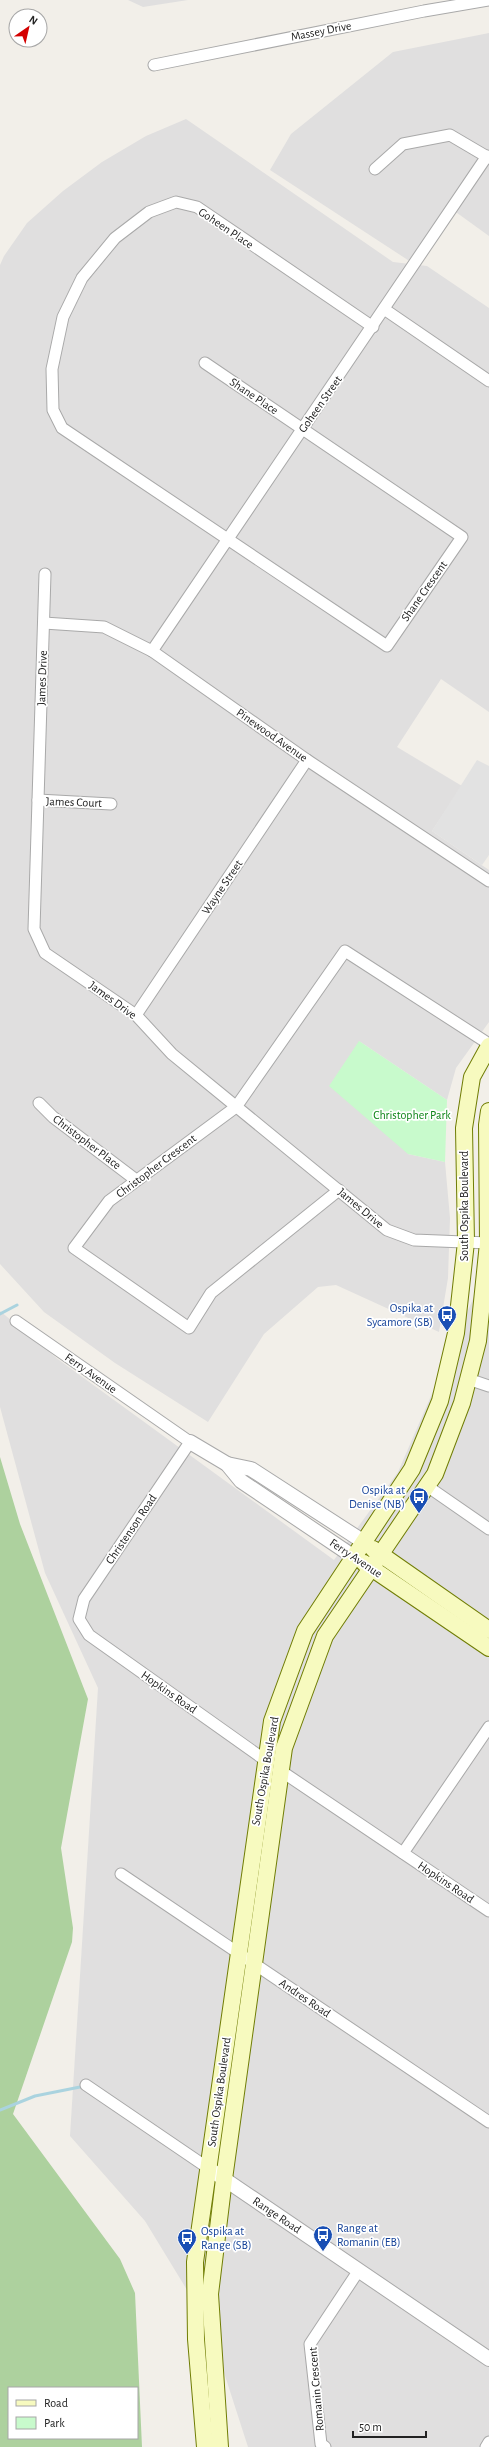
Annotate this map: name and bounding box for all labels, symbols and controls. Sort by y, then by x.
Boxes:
north arrow [8,8,48,48]
text: N [27,13,40,27]
street label: Massey Drive [290,19,352,44]
street label: Goheen Place [196,205,256,251]
street label: Goheen Street [296,373,344,435]
street label: Shane Place [228,375,280,417]
street label: Shane Crescent [399,558,449,623]
street label: James Drive [35,650,49,706]
street label: Pinewood Avenue [234,706,310,764]
street label: James Court [46,795,102,809]
street label: Wayne Street [200,858,245,917]
street label: James Drive [87,979,139,1021]
park label: Christopher Park [373,1109,451,1121]
street label: Christopher Place [51,1113,123,1171]
street label: Christopher Crescent [114,1132,198,1200]
street label: South Ospika Boulevard [458,1151,470,1261]
street label: James Drive [336,1186,386,1230]
place label: Ospika at Sycamore (SB) [367,1302,433,1329]
bus stop icon: Ospika at Sycamore (SB) [436,1304,458,1332]
street label: Ferry Avenue [62,1351,119,1396]
place label: Ospika at Denise (NB) [349,1484,405,1510]
bus stop icon: Ospika at Denise (NB) [408,1486,430,1514]
street label: Christenson Road [103,1492,159,1566]
street label: Ferry Avenue [327,1536,384,1581]
street label: Hopkins Road [139,1668,199,1716]
street label: South Ospika Boulevard [249,1716,281,1826]
street label: Hopkins Road [416,1859,476,1905]
street label: Andres Road [277,1977,333,2019]
street label: South Ospika Boulevard [205,2036,233,2148]
street label: Range Road [251,2195,303,2235]
place label: Range at Romanin (EB) [337,2222,401,2248]
bus stop icon: Range at Romanin (EB) [312,2224,334,2252]
place label: Ospika at Range (SB) [201,2225,252,2251]
bus stop icon: Ospika at Range (SB) [176,2227,198,2255]
street label: Romanin Crescent [306,2346,326,2432]
legend [8,2387,138,2439]
text: Road [44,2397,68,2409]
scale bar [353,2413,426,2439]
text: Park [44,2417,65,2429]
text: 50 m [359,2421,382,2433]

